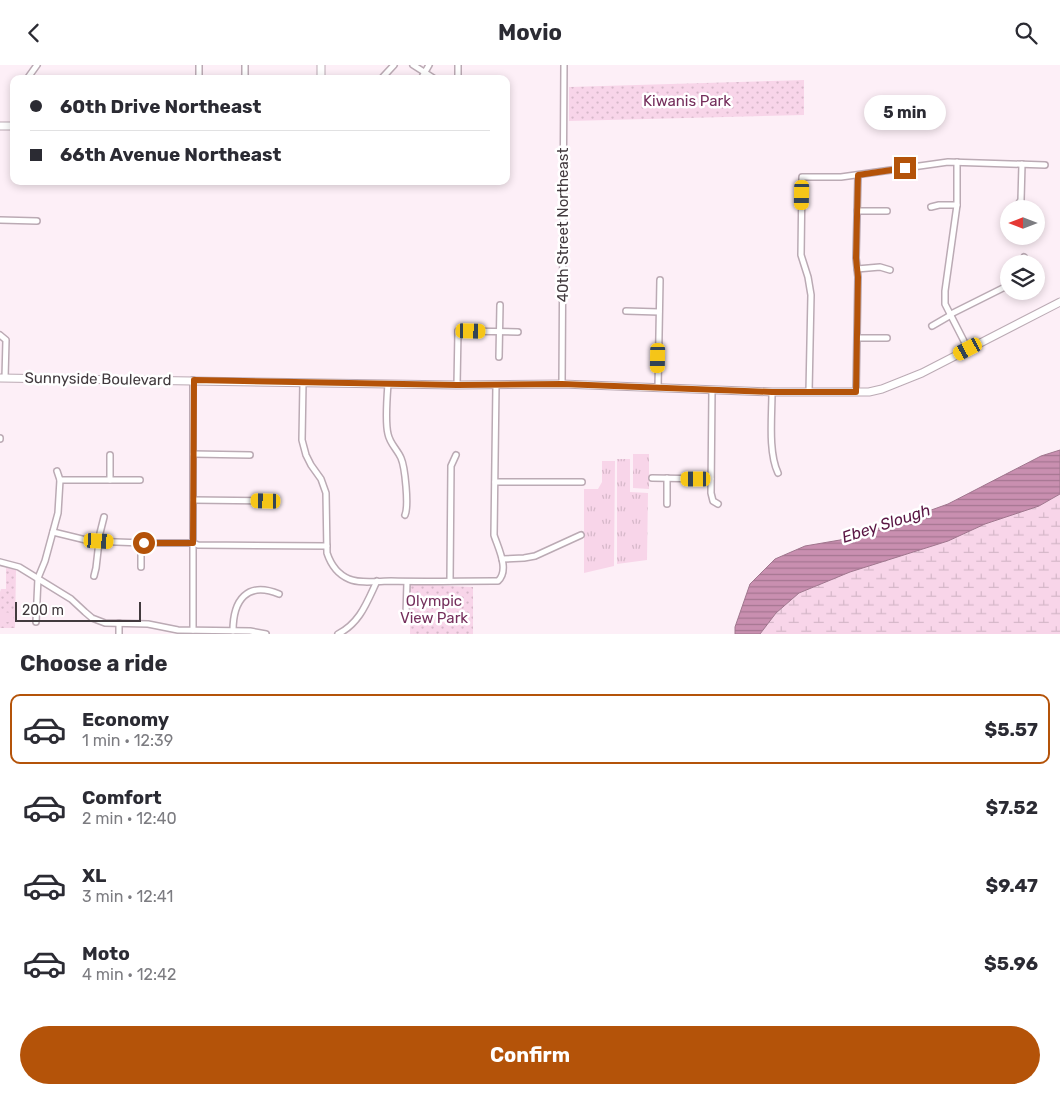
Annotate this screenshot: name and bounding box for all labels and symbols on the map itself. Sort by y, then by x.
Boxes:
park label: Kiwanis Park [643,92,731,110]
callout: 5 min [864,96,946,131]
street label: 40th Street Northeast [554,148,572,302]
route end [894,157,916,179]
car [794,180,809,210]
north arrow [1000,200,1045,245]
car [455,323,486,339]
car [951,335,984,363]
car [650,343,665,373]
street label: Sunnyside Boulevard [24,369,172,389]
car [681,472,711,487]
car [250,493,281,509]
water label: Ebey Slough [839,500,933,547]
route start [133,532,155,554]
car [83,533,114,549]
park label: Olympic View Park [400,592,468,627]
scale bar [15,599,141,622]

